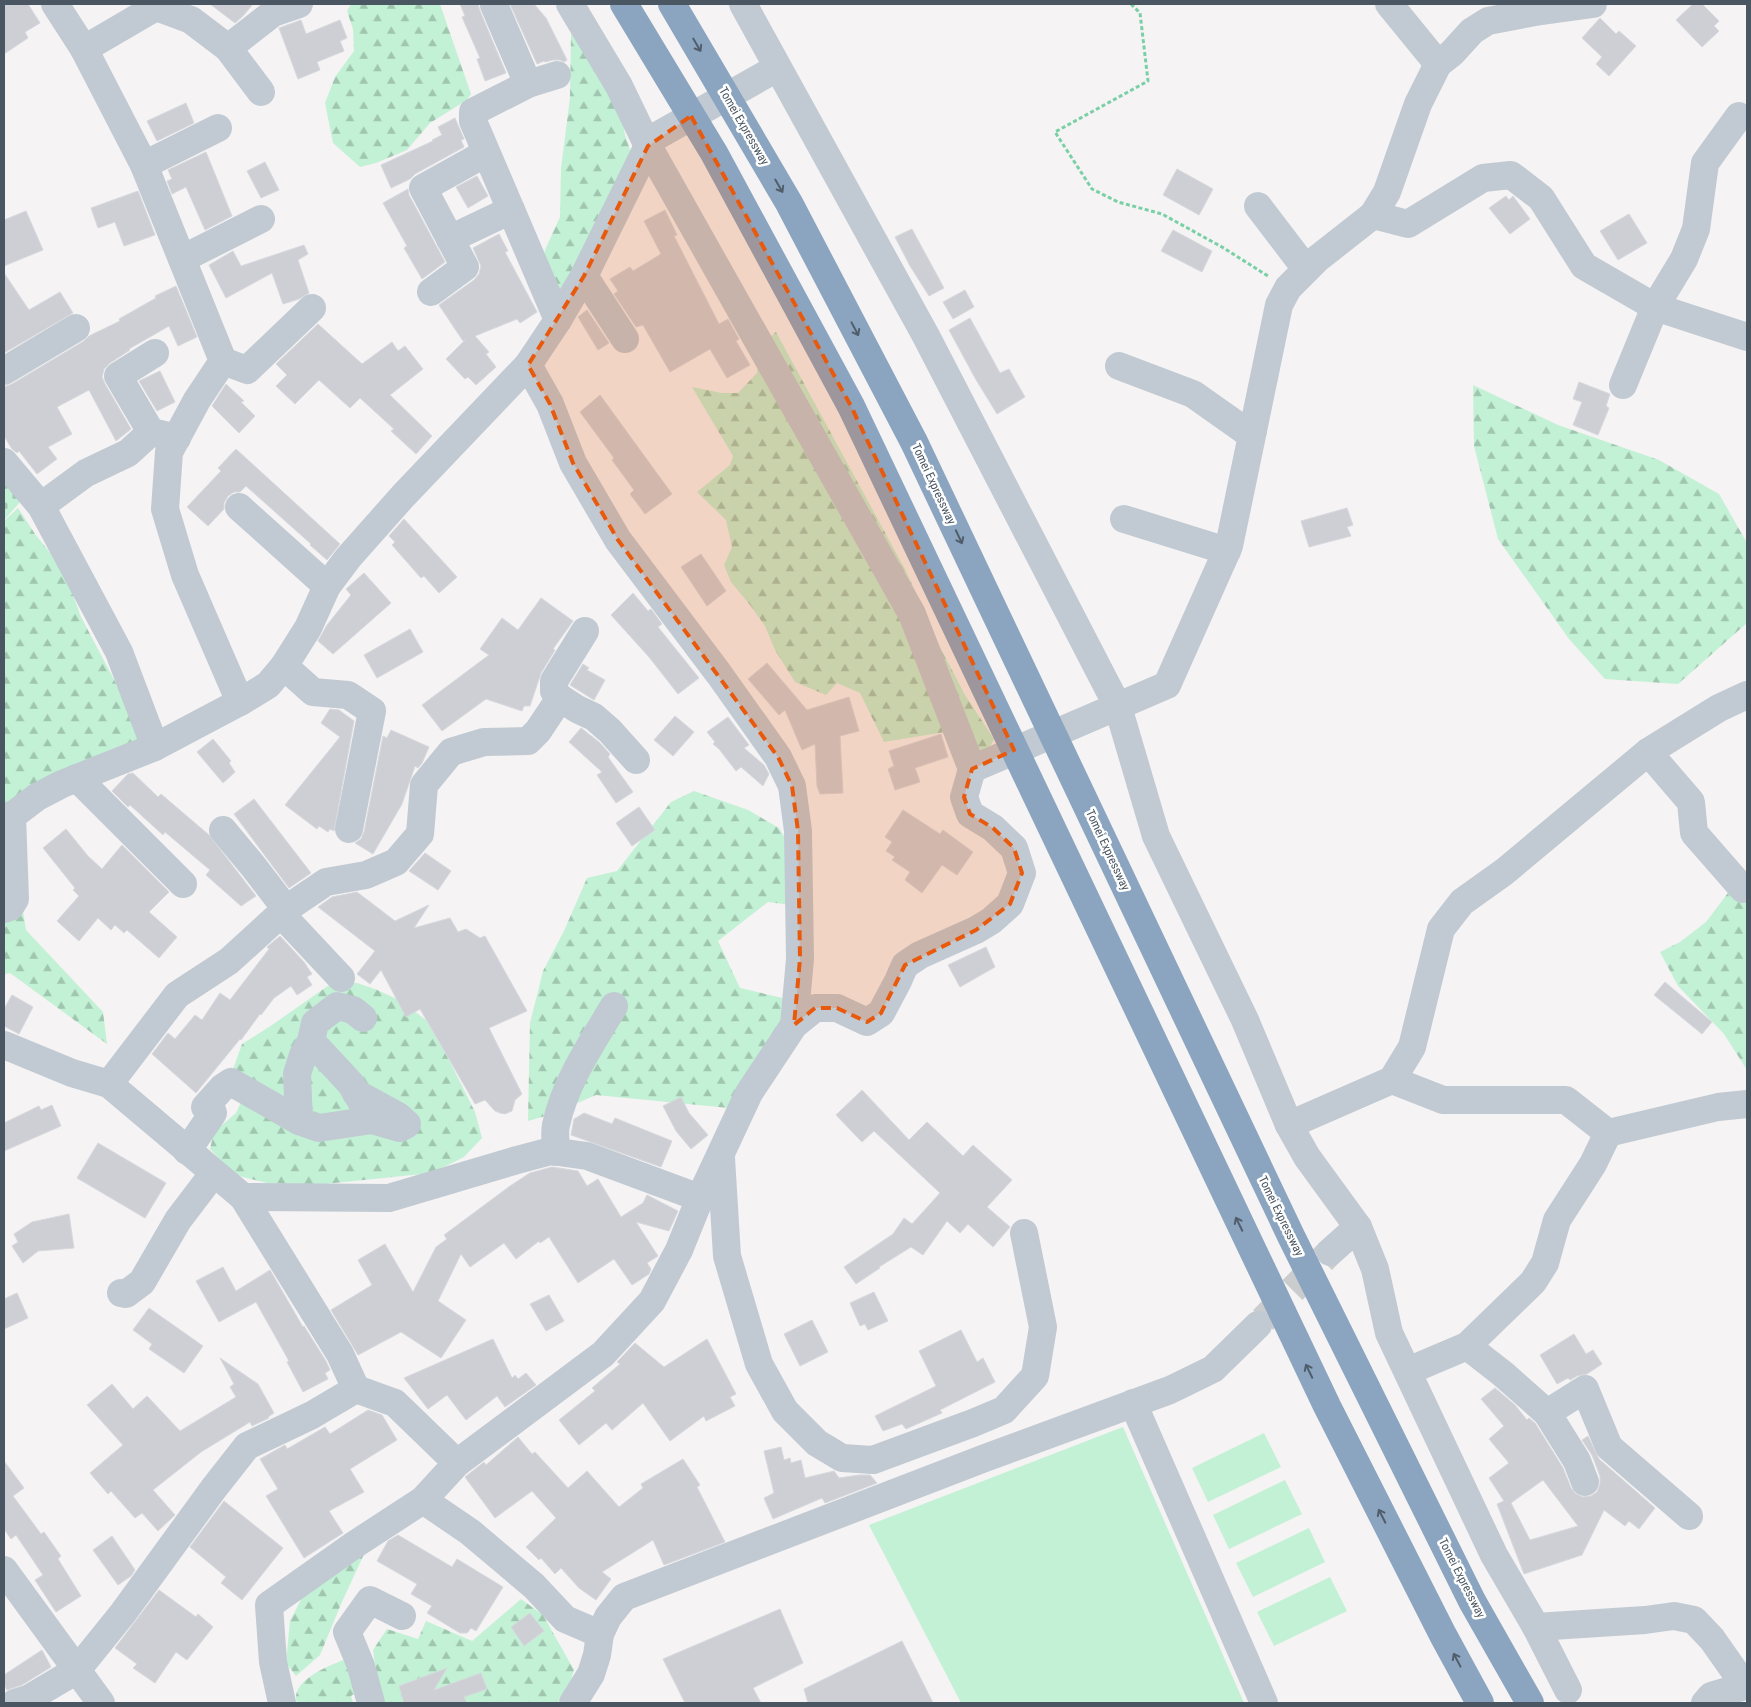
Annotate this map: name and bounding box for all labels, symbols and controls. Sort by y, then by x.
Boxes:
one-way arrow [693,38,703,52]
street label: Tomei Expressway [716,85,772,167]
one-way arrow [774,178,784,193]
one-way arrow [850,322,860,337]
street label: Tomei Expressway [909,441,959,527]
one-way arrow [955,529,965,544]
street label: Tomei Expressway [1083,807,1133,893]
street label: Tomei Expressway [1256,1174,1306,1258]
one-way arrow [1234,1217,1243,1232]
one-way arrow [1304,1363,1314,1378]
one-way arrow [1377,1509,1386,1524]
street label: Tomei Expressway [1436,1536,1488,1620]
one-way arrow [1451,1654,1461,1668]

